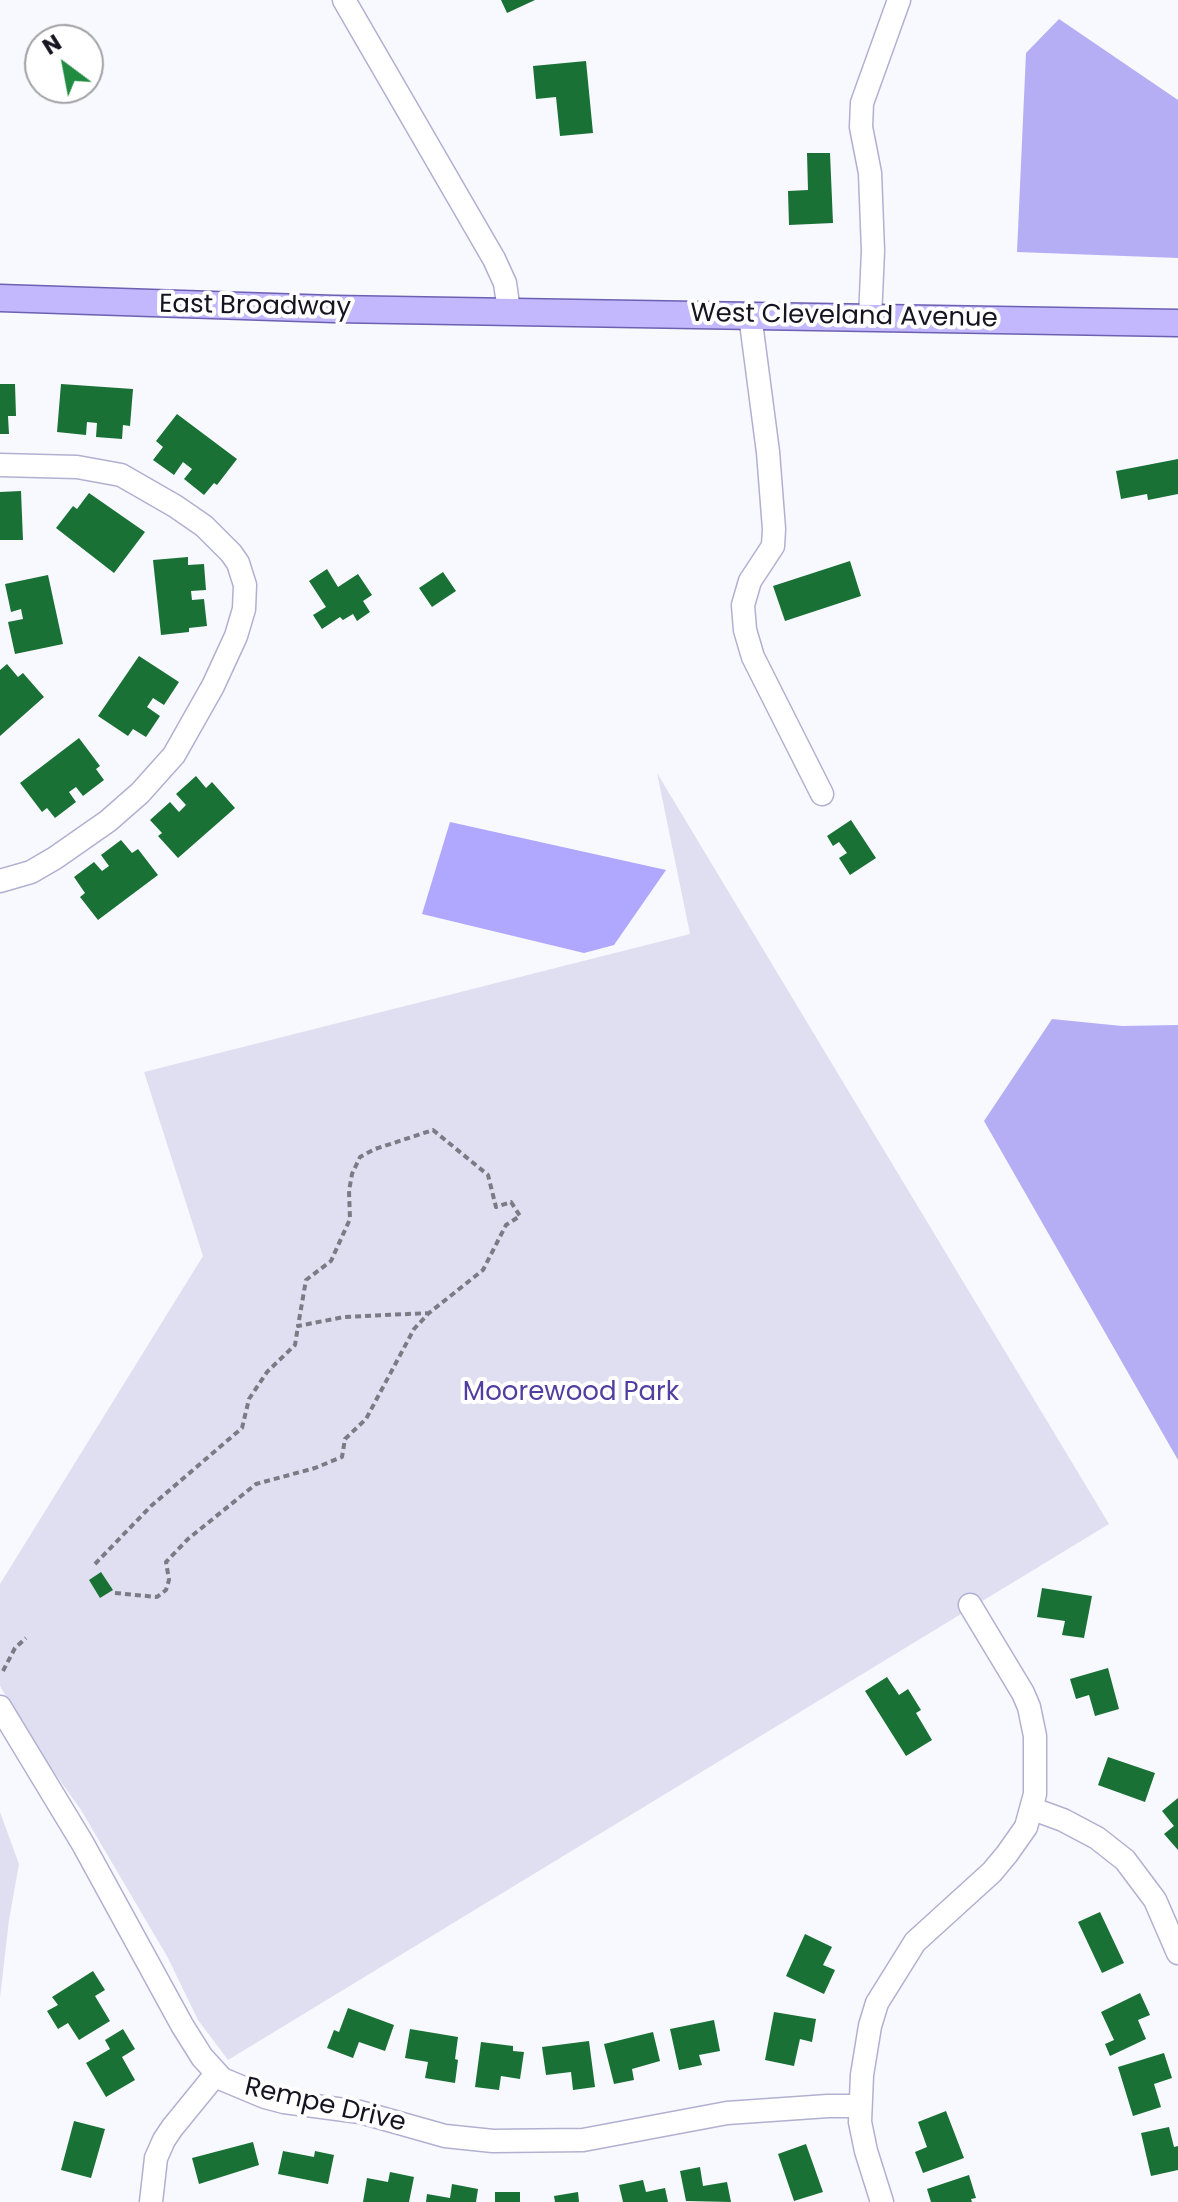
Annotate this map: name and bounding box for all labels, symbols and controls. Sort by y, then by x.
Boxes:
north arrow [24,24,104,104]
text: N [37,27,67,62]
street label: East Broadway [159,290,351,324]
street label: West Cleveland Avenue [690,299,998,335]
park label: Moorewood Park [463,1377,679,1409]
street label: Rempe Drive [241,2072,409,2140]

